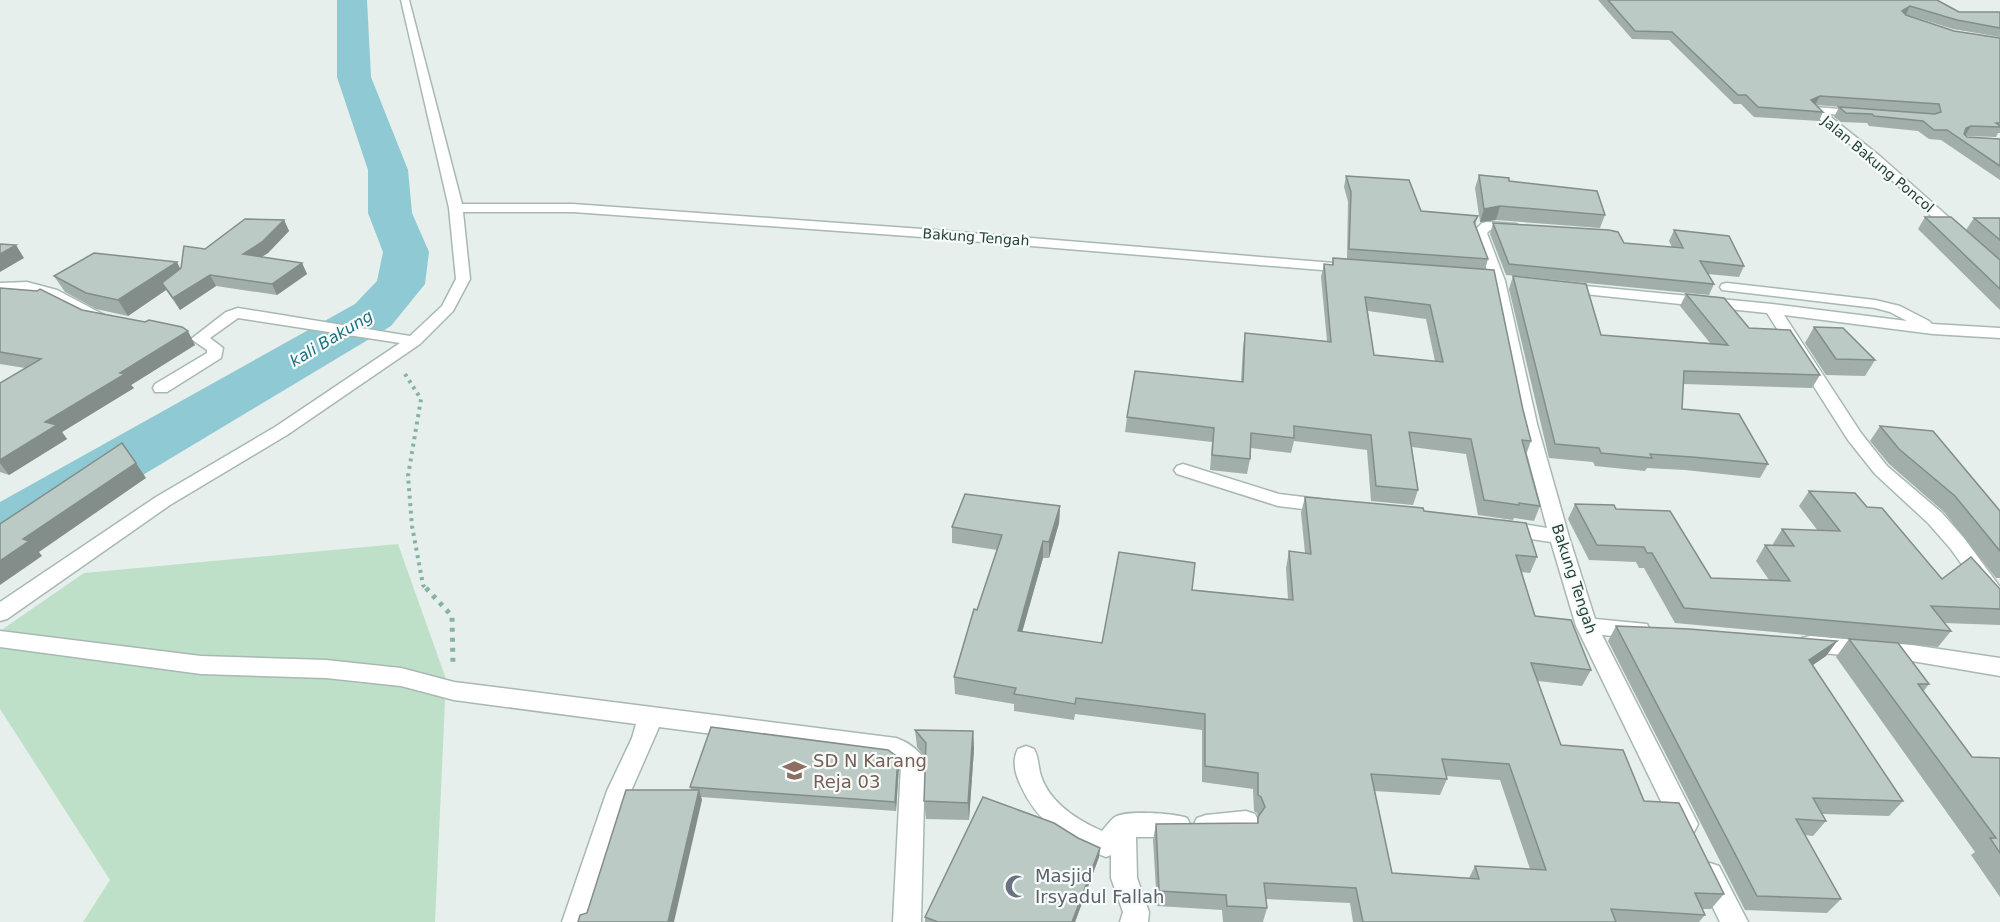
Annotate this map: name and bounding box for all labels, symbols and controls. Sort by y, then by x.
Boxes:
street label: Jalan Bakung Poncol [1818,112,1937,215]
street label: Bakung Tengah [922,225,1030,249]
water label: kali Bakung [286,306,376,371]
street label: Bakung Tengah [1548,522,1600,636]
place label: SD N Karang Reja 03 [813,750,927,792]
school or university icon: SD N Karang Reja 03 [782,758,808,784]
place label: Masjid Irsyadul Fallah [1035,865,1165,907]
mosque icon: Masjid Irsyadul Fallah [1004,873,1030,899]

